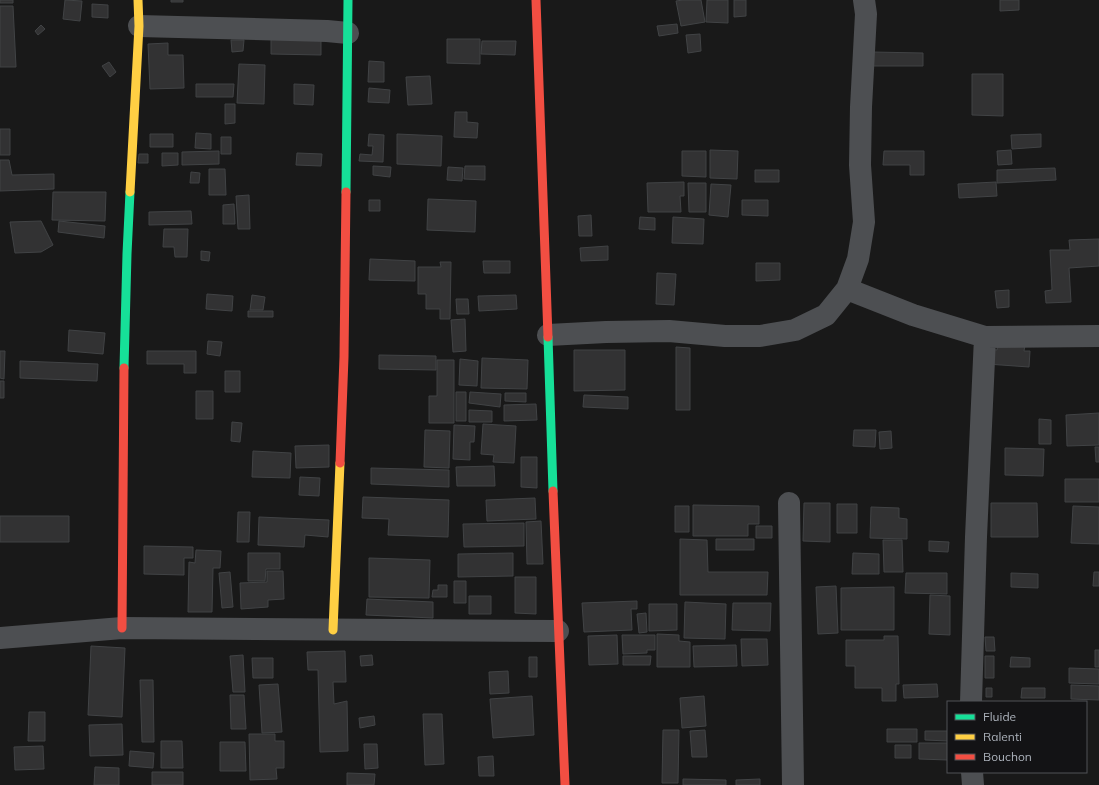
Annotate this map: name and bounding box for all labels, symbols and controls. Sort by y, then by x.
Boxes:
legend [947,701,1087,773]
text: Fluide [983,709,1016,724]
text: Ralenti [983,729,1022,744]
text: Bouchon [983,749,1032,764]

